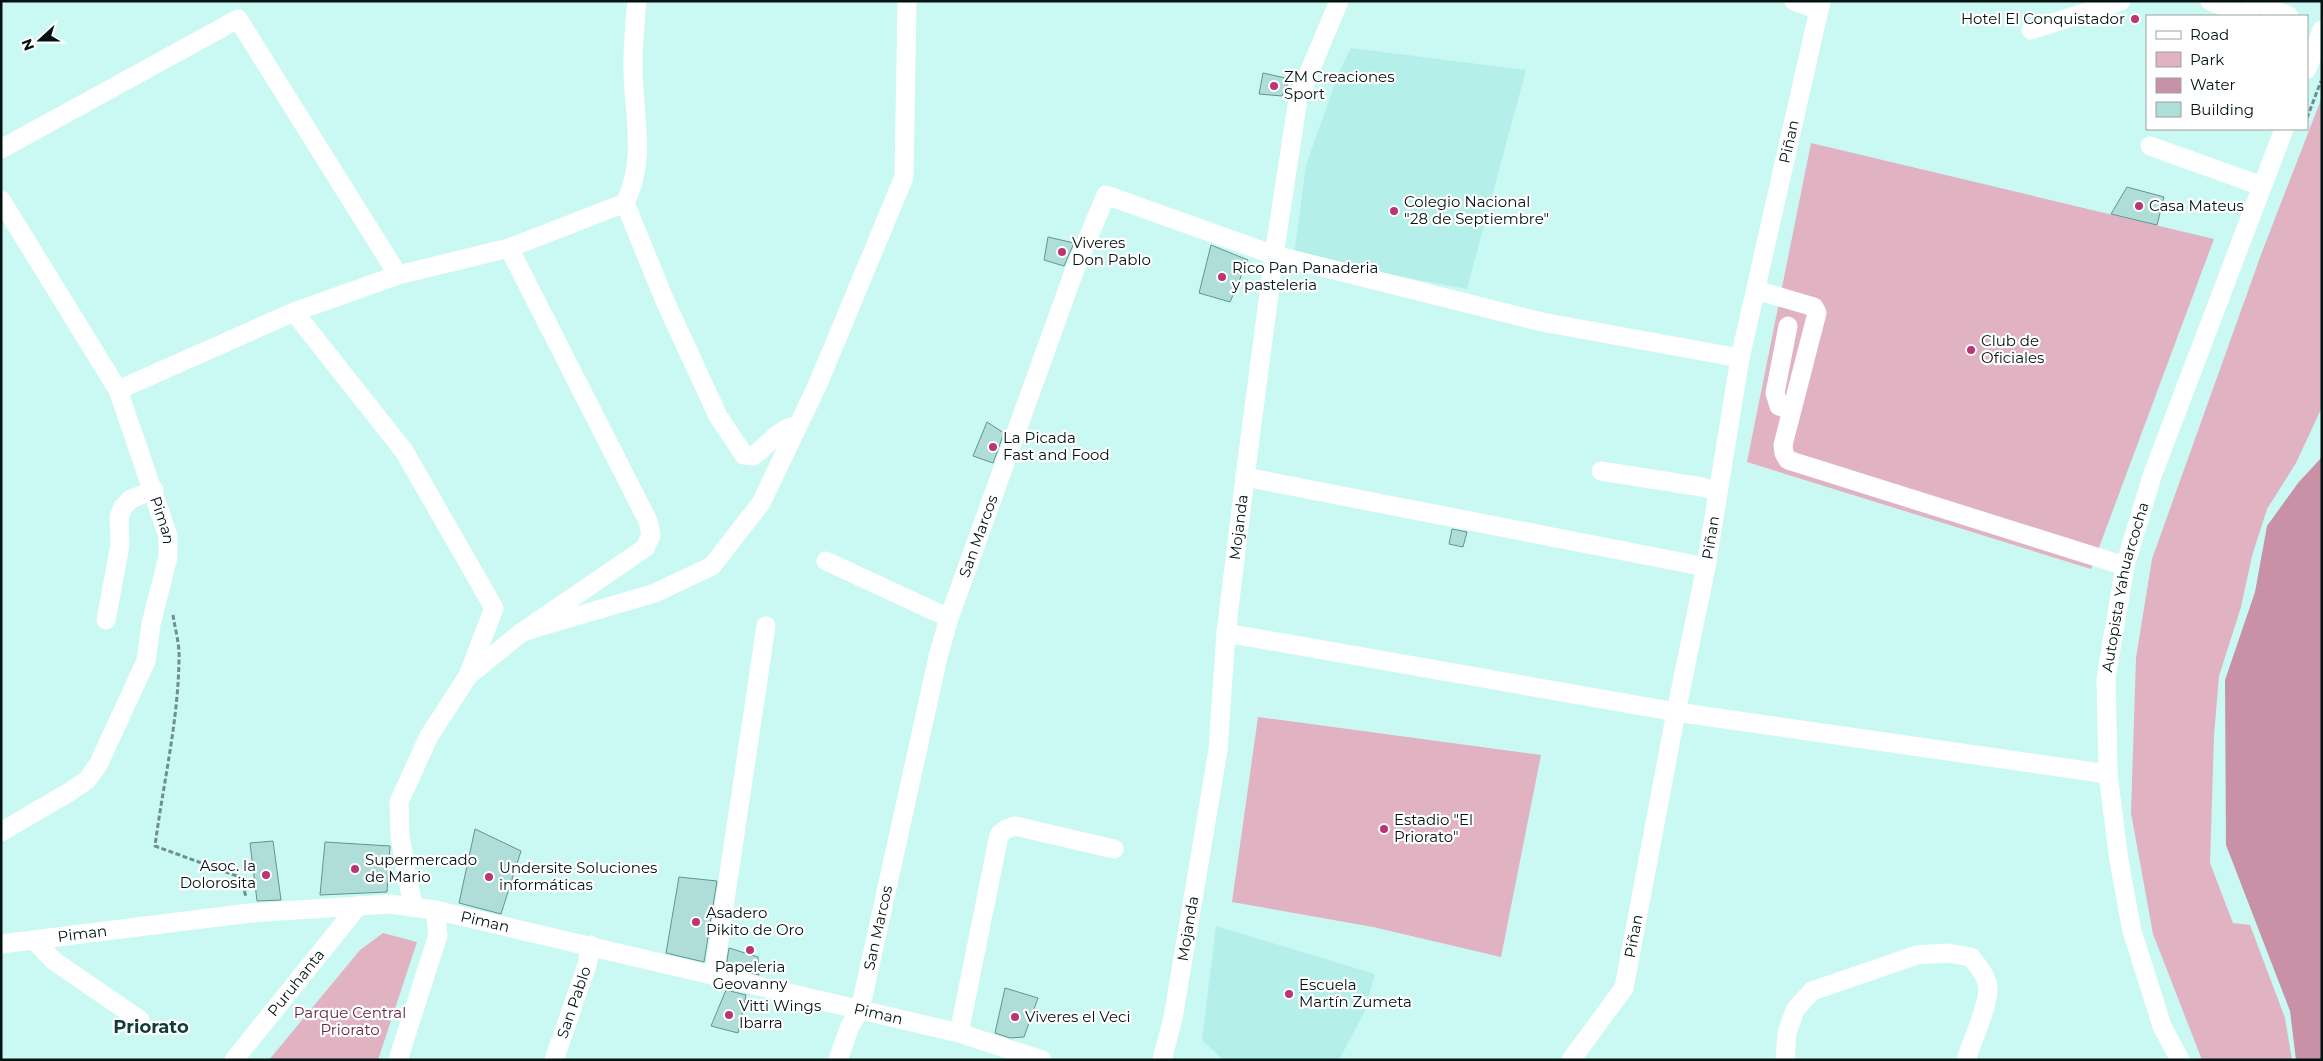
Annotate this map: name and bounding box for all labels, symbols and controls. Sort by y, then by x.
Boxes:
place label: Hotel El Conquistador [1961,9,2125,28]
marker: Hotel El Conquistador [2129,13,2141,25]
north arrow [15,15,65,65]
legend [2146,15,2308,130]
text: Road [2190,25,2229,44]
text: N [17,36,38,53]
text: Park [2190,50,2224,69]
place label: ZM Creaciones Sport [1284,67,1394,103]
text: Water [2190,75,2236,94]
marker: ZM Creaciones Sport [1268,80,1280,92]
text: Building [2190,100,2254,119]
street label: Piñan [1774,118,1803,165]
place label: Colegio Nacional "28 de Septiembre" [1404,192,1549,228]
place label: Casa Mateus [2149,196,2244,215]
marker: Casa Mateus [2133,200,2145,212]
marker: Colegio Nacional "28 de Septiembre" [1388,205,1400,217]
place label: Viveres Don Pablo [1072,233,1151,269]
marker: Viveres Don Pablo [1056,246,1068,258]
place label: Rico Pan Panaderia y pasteleria [1231,258,1378,294]
marker: Rico Pan Panaderia y pasteleria [1216,271,1228,283]
place label: Club de Oficiales [1981,331,2044,367]
marker: Club de Oficiales [1965,344,1977,356]
place label: La Picada Fast and Food [1003,428,1110,464]
marker: La Picada Fast and Food [987,441,999,453]
street label: San Marcos [955,492,1002,580]
street label: Mojanda [1225,493,1252,561]
street label: Piman [146,494,178,544]
street label: Autopista Yahuarcocha [2097,500,2153,673]
street label: Piñan [1697,514,1723,561]
place label: Estadio "El Priorato" [1394,810,1473,846]
marker: Estadio "El Priorato" [1378,823,1390,835]
place label: Supermercado de Mario [365,850,477,886]
place label: Asoc. la Dolorosita [180,856,256,892]
place label: Undersite Soluciones informáticas [499,858,657,894]
marker: Supermercado de Mario [349,863,361,875]
marker: Asoc. la Dolorosita [260,869,272,881]
marker: Undersite Soluciones informáticas [483,871,495,883]
street label: San Marcos [859,884,896,972]
street label: Mojanda [1173,895,1202,963]
place label: Asadero Pikito de Oro [706,903,804,939]
street label: Piman [459,906,512,936]
street label: Piñan [1620,913,1647,960]
marker: Asadero Pikito de Oro [690,916,702,928]
street label: Piman [56,921,108,946]
marker: Papeleria Geovanny [744,944,756,956]
street label: Puruhanta [263,945,328,1020]
place label: Papeleria Geovanny [713,957,788,993]
street label: San Pablo [552,964,595,1041]
place label: Escuela Martín Zumeta [1299,975,1412,1011]
marker: Escuela Martín Zumeta [1283,988,1295,1000]
place label: Vitti Wings Ibarra [739,996,821,1032]
street label: Piman [852,999,905,1029]
park label: Parque Central Priorato [294,1003,406,1039]
place label: Viveres el Veci [1025,1007,1130,1026]
marker: Vitti Wings Ibarra [723,1009,735,1021]
marker: Viveres el Veci [1009,1011,1021,1023]
district label: Priorato [113,1016,189,1038]

